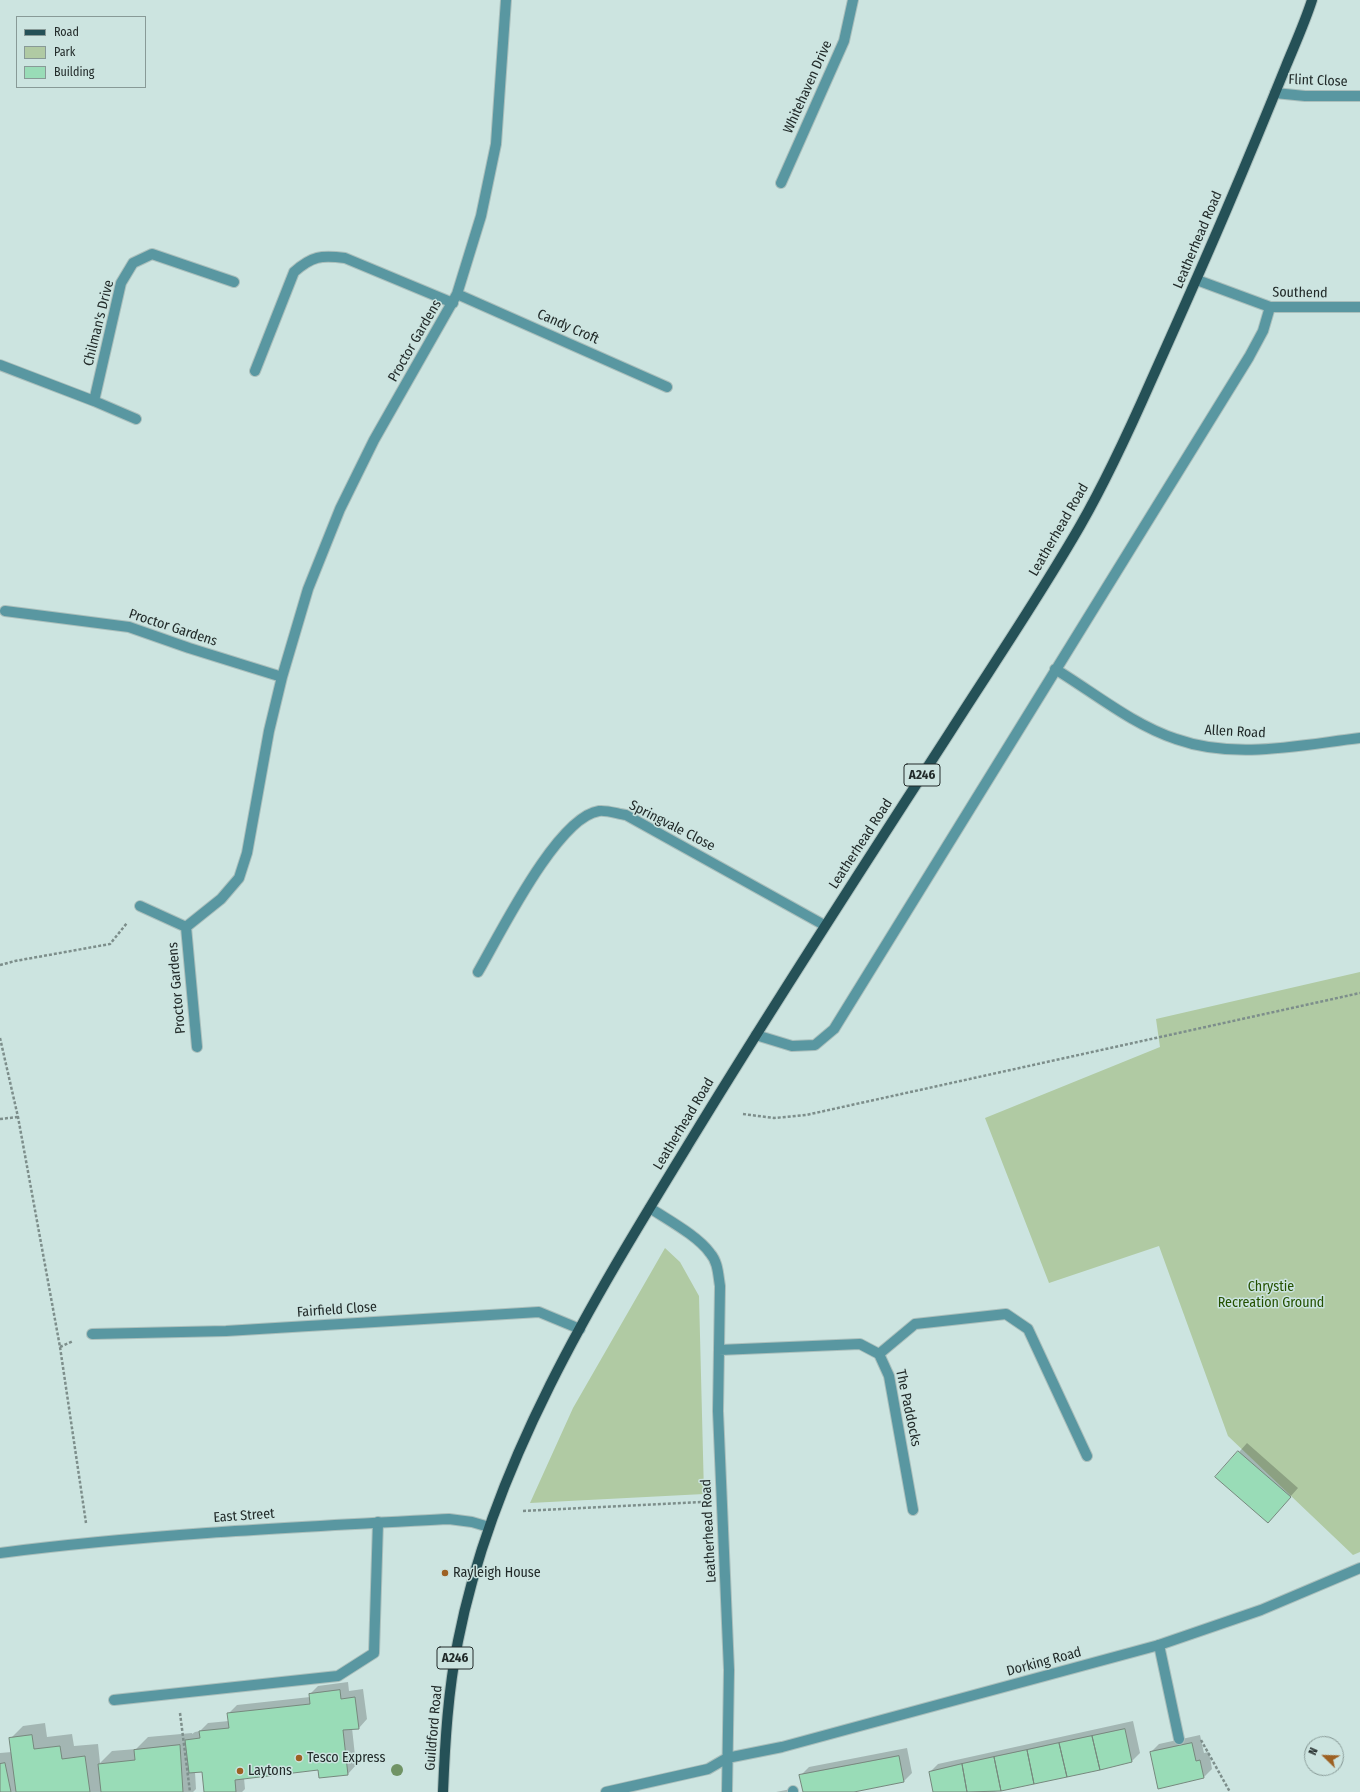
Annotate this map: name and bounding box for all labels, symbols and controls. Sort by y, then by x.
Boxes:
legend [16,16,146,88]
text: Road [54,25,79,39]
street label: Whitehaven Drive [780,38,836,136]
text: Park [54,45,75,59]
text: Building [54,65,94,79]
street label: Flint Close [1288,72,1348,90]
street label: Leatherhead Road [1170,189,1226,291]
street label: Chilman's Drive [80,278,118,368]
street label: Southend [1272,284,1328,302]
street label: Proctor Gardens [385,297,445,385]
street label: Candy Croft [534,306,602,348]
street label: Leatherhead Road [1026,481,1092,579]
street label: Proctor Gardens [127,606,219,650]
street label: Allen Road [1204,722,1266,742]
road number: A246 [904,764,940,786]
street label: Leatherhead Road [826,796,896,892]
street label: Springvale Close [626,797,718,855]
street label: Proctor Gardens [165,941,189,1035]
street label: Leatherhead Road [650,1075,718,1173]
park label: Chrystie Recreation Ground [1218,1279,1324,1312]
street label: Fairfield Close [296,1299,378,1321]
street label: The Paddocks [892,1368,924,1448]
street label: Leatherhead Road [698,1479,720,1583]
street label: East Street [213,1505,275,1527]
place label: Rayleigh House [453,1565,541,1581]
marker: Rayleigh House [440,1568,450,1578]
street label: Dorking Road [1005,1644,1083,1680]
road number: A246 [437,1647,473,1669]
street label: Guildford Road [422,1685,446,1771]
north arrow [1304,1736,1344,1776]
text: N [1306,1746,1321,1757]
place label: Tesco Express [307,1750,385,1766]
marker: Tesco Express [294,1753,304,1763]
place label: Laytons [248,1763,292,1779]
marker: Laytons [235,1766,245,1776]

